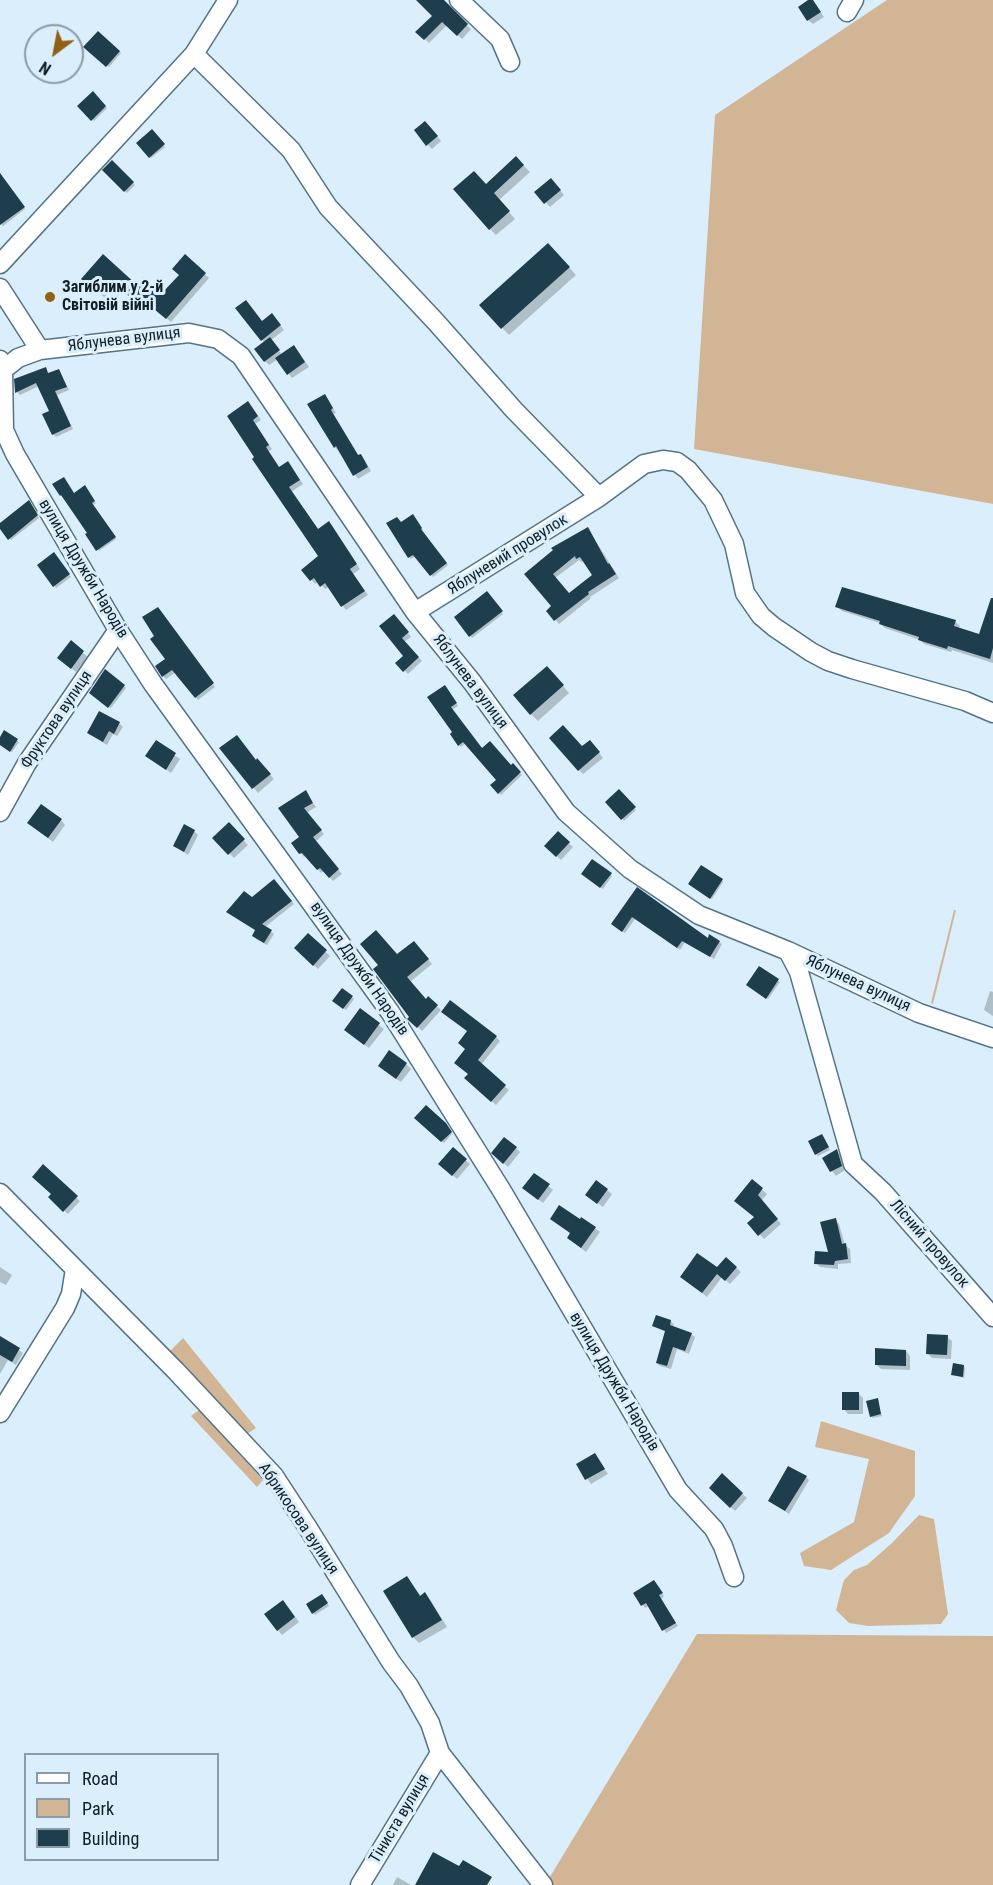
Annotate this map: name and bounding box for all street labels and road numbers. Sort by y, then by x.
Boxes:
street label: Яблунева вулиця [67,324,181,356]
street label: вулиця Дружби Народів [34,496,132,642]
street label: Яблуневий провулок [445,510,571,600]
street label: Яблунева вулиця [428,631,512,733]
street label: Фруктова вулиця [17,667,97,773]
street label: вулиця Дружби Народів [306,898,412,1040]
street label: Яблунева вулиця [803,951,913,1017]
street label: Лісний провулок [885,1196,973,1292]
street label: вулиця Дружби Народів [565,1309,663,1455]
street label: Абрикосова вулиця [254,1460,342,1578]
street label: Тіниста вулиця [366,1771,434,1867]

